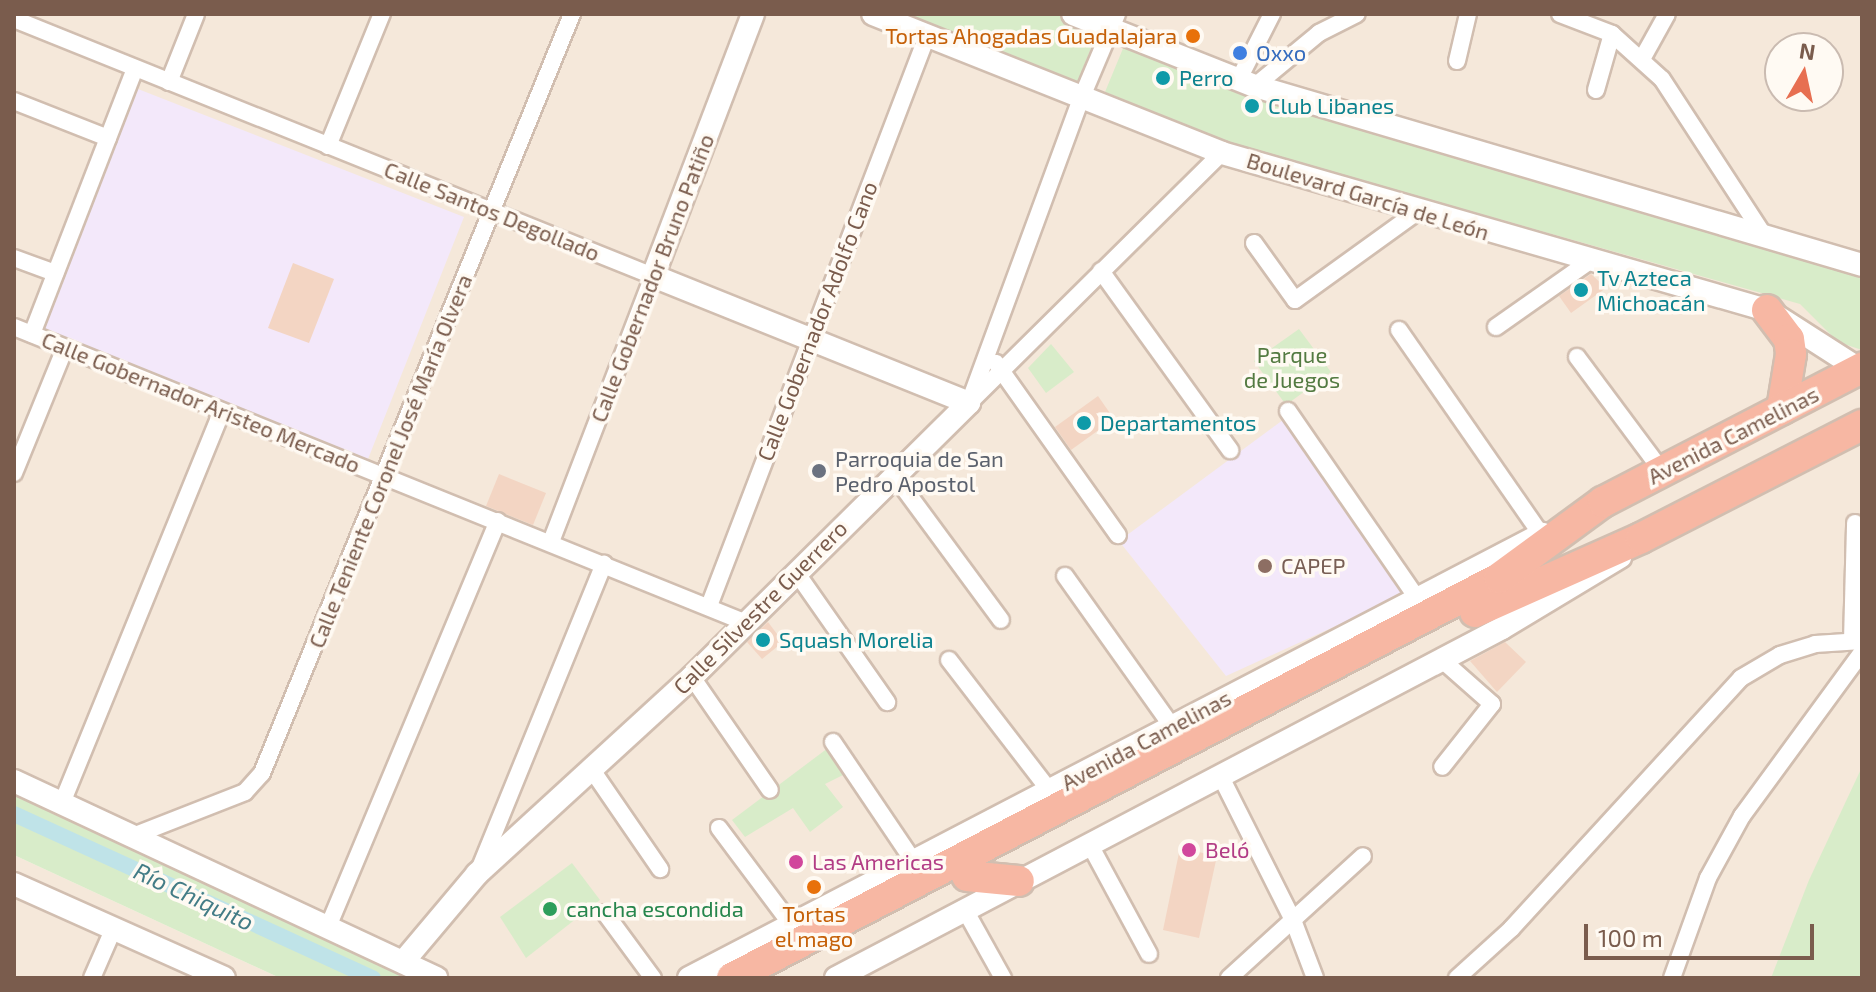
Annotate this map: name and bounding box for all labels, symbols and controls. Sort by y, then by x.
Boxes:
place label: Tortas Ahogadas Guadalajara [885,23,1177,49]
marker: Tortas Ahogadas Guadalajara [1184,27,1202,45]
north arrow [1764,32,1844,112]
text: N [1798,36,1817,64]
place label: Oxxo [1256,40,1306,66]
marker: Oxxo [1231,44,1249,62]
place label: Perro [1179,65,1234,91]
marker: Perro [1154,69,1172,87]
place label: Club Libanes [1268,93,1394,119]
marker: Club Libanes [1243,97,1261,115]
street label: Calle Gobernador Bruno Patiño [585,130,719,426]
street label: Boulevard García de León [1244,147,1492,245]
street label: Calle Santos Degollado [380,156,604,266]
street label: Calle Gobernador Adolfo Cano [751,177,883,465]
place label: Tv Azteca Michoacán [1597,264,1705,316]
street label: Calle Teniente Coronel José María Olvera [302,270,478,652]
marker: Tv Azteca Michoacán [1572,281,1590,299]
street label: Calle Gobernador Aristeo Mercado [38,326,364,478]
park label: Parque de Juegos [1243,341,1341,392]
street label: Avenida Camelinas [1643,381,1823,489]
place label: Departamentos [1100,410,1256,436]
marker: Departamentos [1075,414,1093,432]
place label: Parroquia de San Pedro Apostol [835,445,1004,496]
marker: Parroquia de San Pedro Apostol [810,462,828,480]
street label: Calle Silvestre Guerrero [668,515,852,699]
place label: CAPEP [1281,553,1346,579]
marker: CAPEP [1256,557,1274,575]
place label: Squash Morelia [779,627,934,653]
marker: Squash Morelia [754,631,772,649]
street label: Avenida Camelinas [1057,684,1235,796]
place label: Beló [1205,837,1249,863]
marker: Beló [1180,841,1198,859]
place label: Las Americas [812,849,945,875]
marker: Las Americas [787,853,805,871]
water label: Río Chiquito [130,856,258,936]
marker: Tortas el mago [805,878,823,896]
place label: cancha escondida [566,896,744,922]
marker: cancha escondida [541,900,559,918]
place label: Tortas el mago [774,900,854,952]
scale bar [1588,908,1818,958]
text: 100 m [1598,923,1663,952]

